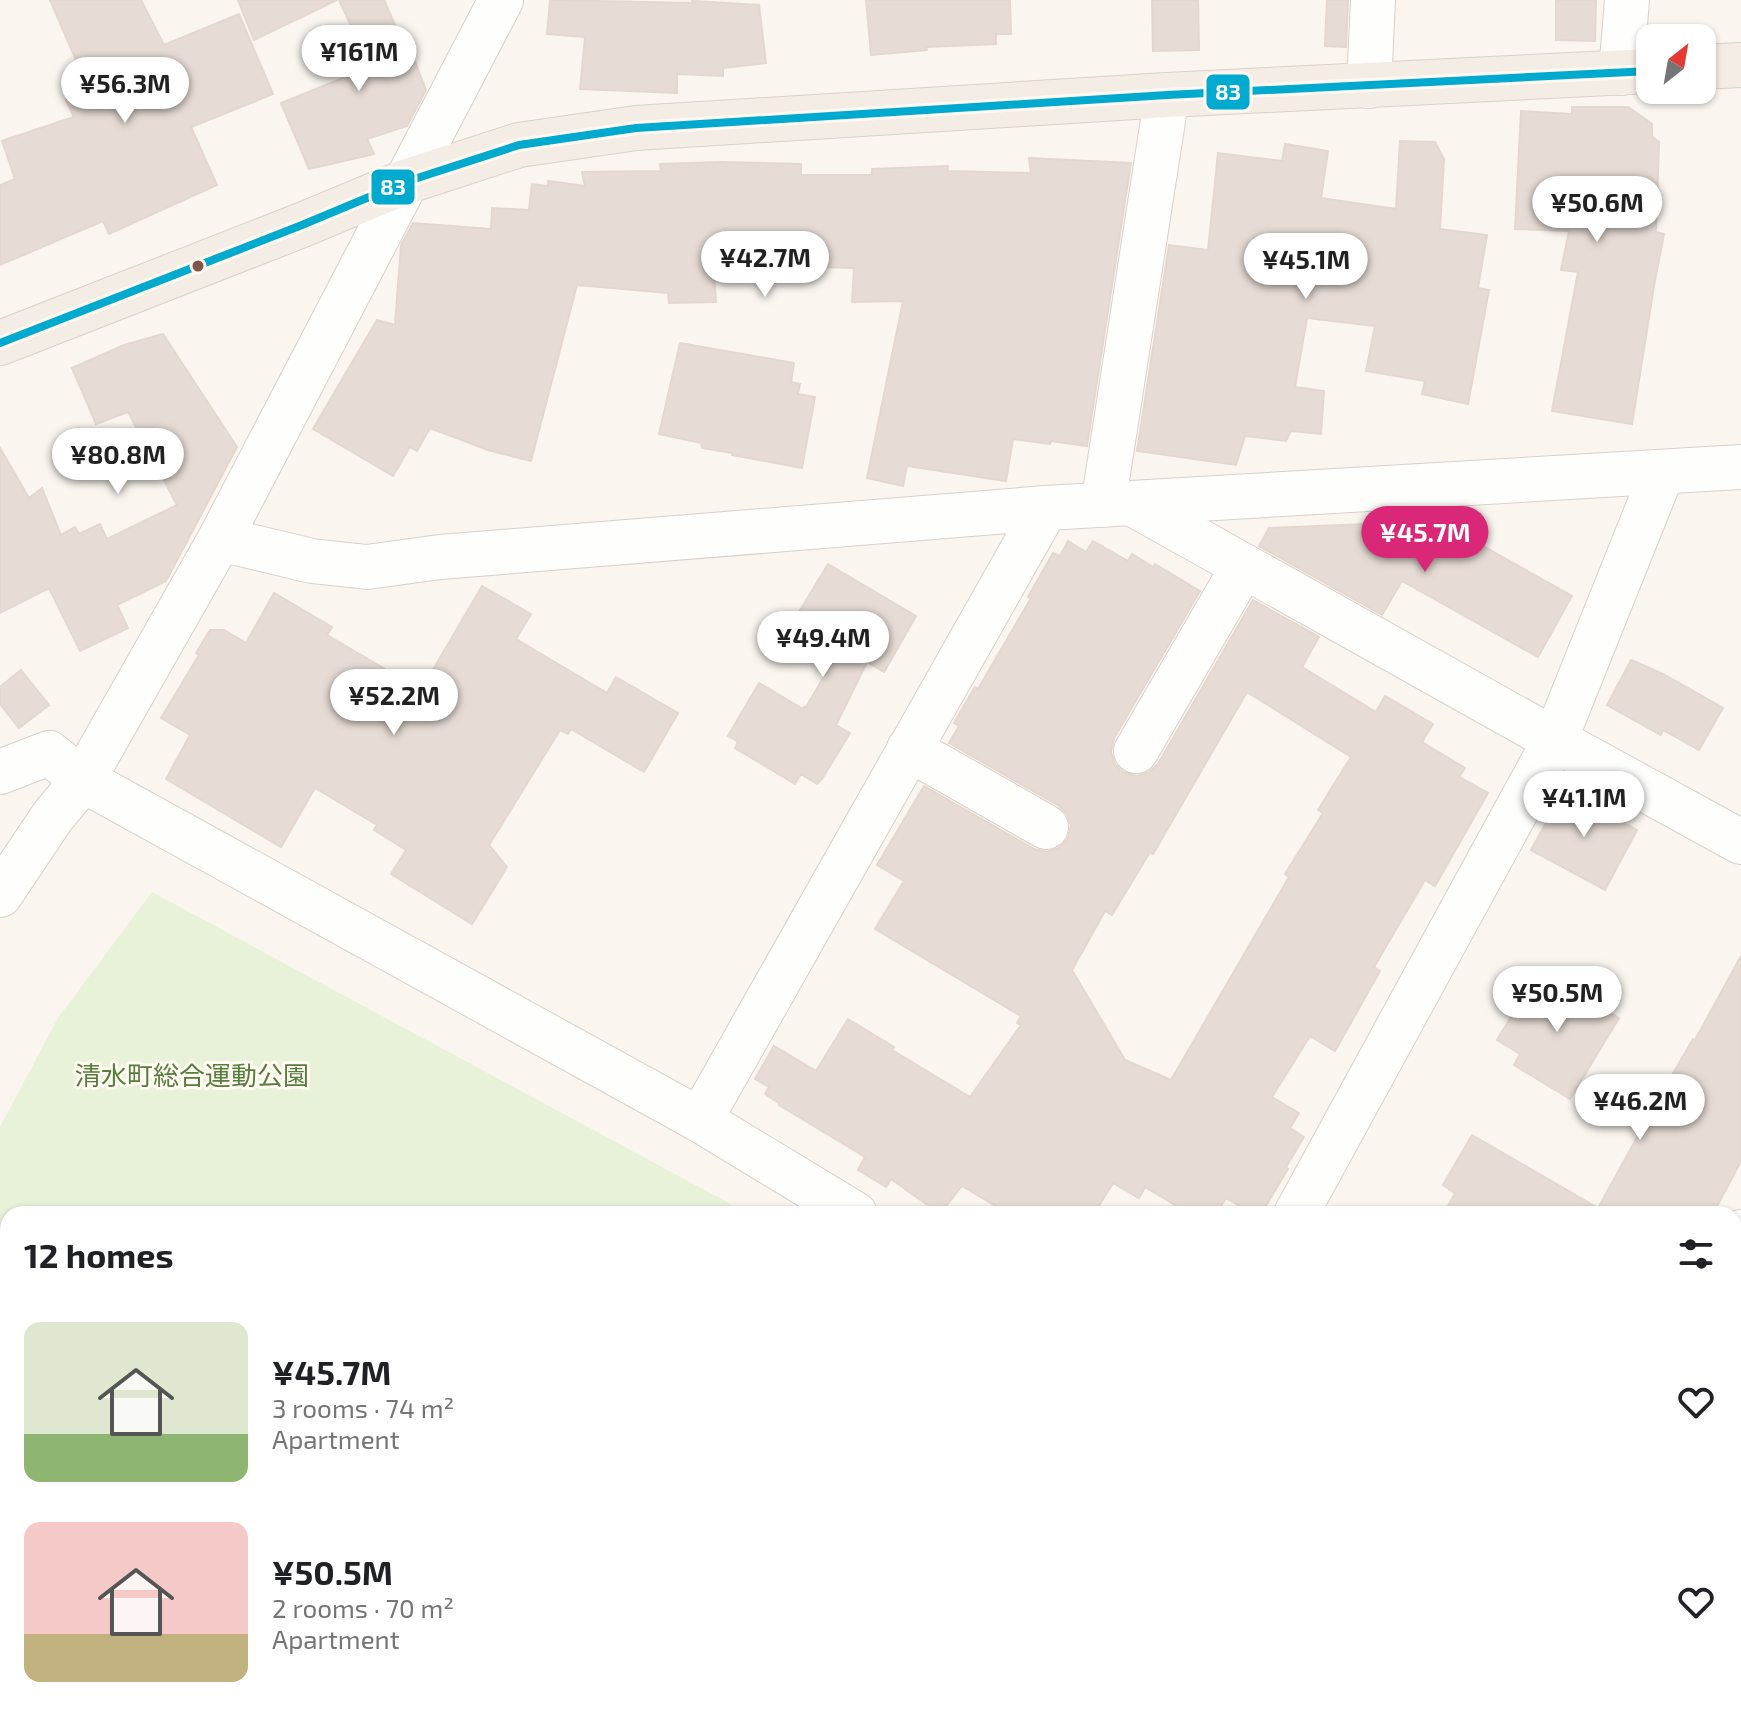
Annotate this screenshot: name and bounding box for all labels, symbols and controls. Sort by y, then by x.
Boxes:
north arrow [1636,24,1716,104]
map controls [1636,24,1716,104]
pin: ¥161M [303,25,415,93]
text: ¥161M [320,35,398,66]
pin: ¥56.3M [60,57,190,125]
text: ¥56.3M [79,67,171,98]
line badge: 83 [1205,73,1251,111]
text: 83 [1215,78,1241,104]
line badge: 83 [370,168,416,206]
text: 83 [380,173,406,199]
pin: ¥50.6M [1532,176,1662,244]
text: ¥50.6M [1550,186,1644,217]
pin: ¥42.7M [700,231,830,299]
pin: ¥45.1M [1241,233,1371,301]
text: ¥42.7M [719,241,811,272]
text: ¥45.1M [1262,243,1350,274]
unlabelled marker [190,258,206,274]
pin: ¥80.8M [53,428,183,496]
text: ¥80.8M [70,438,166,469]
pin: ¥45.7M [1360,506,1490,574]
text: ¥45.7M [1379,516,1471,547]
pin: ¥49.4M [758,611,888,679]
text: ¥49.4M [775,621,871,652]
pin: ¥52.2M [329,669,459,737]
text: ¥52.2M [348,679,440,710]
pin: ¥41.1M [1519,771,1649,839]
text: ¥41.1M [1541,781,1627,812]
pin: ¥50.5M [1492,966,1622,1034]
text: ¥50.5M [1511,976,1603,1007]
park label: 清水町総合運動公園 [75,1059,309,1090]
pin: ¥46.2M [1575,1074,1705,1142]
text: ¥46.2M [1593,1084,1687,1115]
icon: filters [1674,1232,1718,1276]
text: 12 homes [24,1234,173,1275]
text: ¥45.7M [272,1351,391,1392]
icon: home [88,1354,184,1450]
icon: heart [1674,1380,1718,1424]
text: 3 rooms · 74 m² [272,1392,454,1423]
text: Apartment [272,1423,400,1454]
text: ¥50.5M [272,1551,393,1592]
icon: home [88,1554,184,1650]
icon: heart [1674,1580,1718,1624]
text: 2 rooms · 70 m² [272,1592,454,1623]
text: Apartment [272,1623,400,1654]

